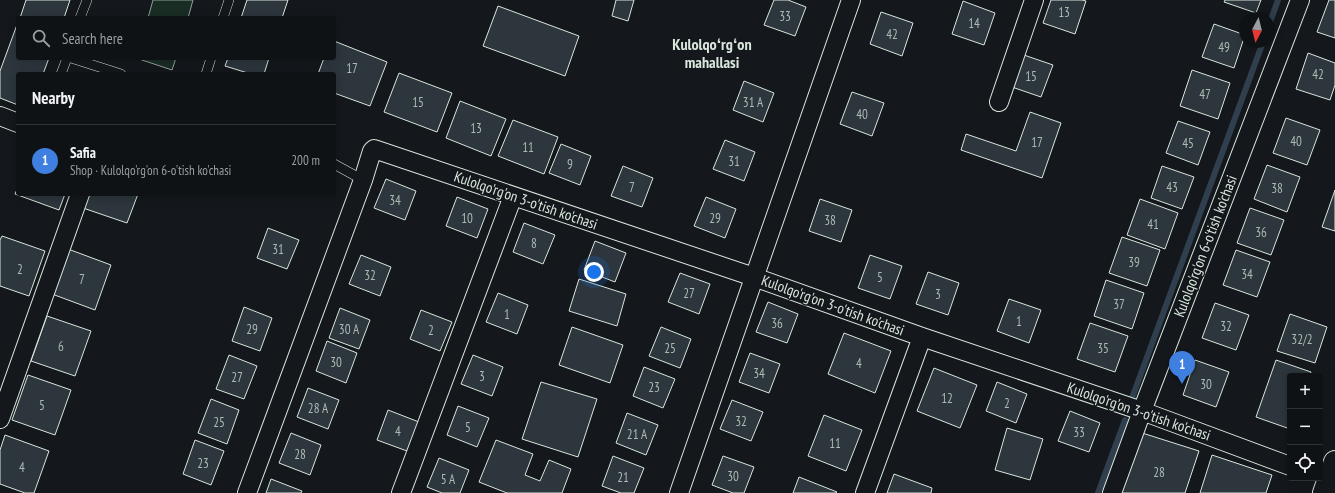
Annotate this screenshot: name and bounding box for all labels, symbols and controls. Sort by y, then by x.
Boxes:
house number: 13 [1058,4,1070,21]
house number: 33 [779,8,791,25]
north arrow [1239,12,1275,48]
house number: 14 [968,15,980,32]
search box [16,16,336,60]
house number: 42 [886,26,898,43]
icon: search [30,27,52,49]
text: Search here [62,29,123,48]
district label: Kulolqoʻrgʻon mahallasi [672,34,752,72]
house number: 49 [1218,39,1230,56]
house number: 17 [346,60,358,77]
house number: 42 [1312,66,1324,83]
house number: 15 [1025,68,1037,85]
house number: 47 [1199,86,1211,103]
text: Nearby [32,87,75,109]
house number: 15 [412,94,424,111]
house number: 31 A [743,94,764,111]
house number: 40 [856,106,868,123]
house number: 13 [470,120,482,137]
house number: 40 [1290,133,1302,150]
house number: 17 [1031,134,1043,151]
house number: 45 [1182,135,1194,152]
house number: 11 [522,139,534,156]
text: Safia [70,143,96,162]
text: 1 [42,152,48,169]
text: 200 m [291,152,320,169]
house number: 31 [728,153,740,170]
house number: 9 [567,156,573,173]
text: Shop · Kulolqo'rg'on 6-o'tish ko'chasi [70,162,231,179]
street label: Kulolqo'rg'on 3-o'tish ko'chasi [452,166,600,234]
street label: Kulolqo'rg'on 6-o'tish ko'chasi [1169,172,1241,320]
house number: 7 [629,179,635,196]
house number: 43 [1166,179,1178,196]
house number: 38 [1271,180,1283,197]
house number: 34 [389,192,401,209]
house number: 10 [461,210,473,227]
house number: 29 [709,210,721,227]
house number: 38 [824,212,836,229]
house number: 41 [1147,216,1159,233]
house number: 36 [1255,224,1267,241]
house number: 8 [531,235,537,252]
house number: 31 [272,241,284,258]
house number: 39 [1128,254,1140,271]
house number: 2 [17,261,23,278]
your location [584,262,604,282]
house number: 34 [1241,266,1253,283]
house number: 32 [364,267,376,284]
house number: 5 [877,269,883,286]
street label: Kulolqo'rg'on 3-o'tish ko'chasi [759,270,907,340]
house number: 7 [79,271,85,288]
house number: 27 [683,285,695,302]
house number: 3 [935,286,941,303]
house number: 37 [1113,296,1125,313]
house number: 1 [504,306,510,323]
house number: 1 [1016,313,1022,330]
house number: 36 [771,315,783,332]
house number: 32 [1220,318,1232,335]
house number: 29 [246,321,258,338]
house number: 30 A [339,321,360,338]
house number: 2 [428,322,434,339]
house number: 32/2 [1291,331,1313,348]
house number: 6 [58,338,64,355]
house number: 25 [664,340,676,357]
house number: 35 [1097,340,1109,357]
pin: 1 [1169,351,1195,384]
house number: 30 [330,354,342,371]
house number: 4 [856,355,862,372]
house number: 34 [753,365,765,382]
house number: 3 [479,368,485,385]
house number: 27 [231,369,243,386]
map controls [1287,373,1323,481]
button: + [1287,373,1323,409]
house number: 30 [1200,376,1212,393]
street label: Kulolqo'rg'on 3-o'tish ko'chasi [1065,377,1213,445]
house number: 23 [648,379,660,396]
house number: 12 [941,390,953,407]
house number: 2 [1004,395,1010,412]
house number: 5 [39,397,45,414]
house number: 28 A [308,400,329,417]
button: − [1287,409,1323,445]
house number: 32 [735,413,747,430]
house number: 25 [213,414,225,431]
house number: 5 [465,419,471,436]
house number: 4 [395,423,401,440]
house number: 33 [1073,424,1085,441]
house number: 21 A [627,426,648,443]
house number: 11 [829,435,841,452]
button: locate [1287,445,1323,481]
house number: 28 [294,446,306,463]
house number: 23 [197,455,209,472]
house number: 4 [19,459,25,476]
house number: 28 [1153,464,1165,481]
house number: 30 [727,468,739,485]
house number: 21 [617,469,629,486]
house number: 5 A [441,471,456,488]

